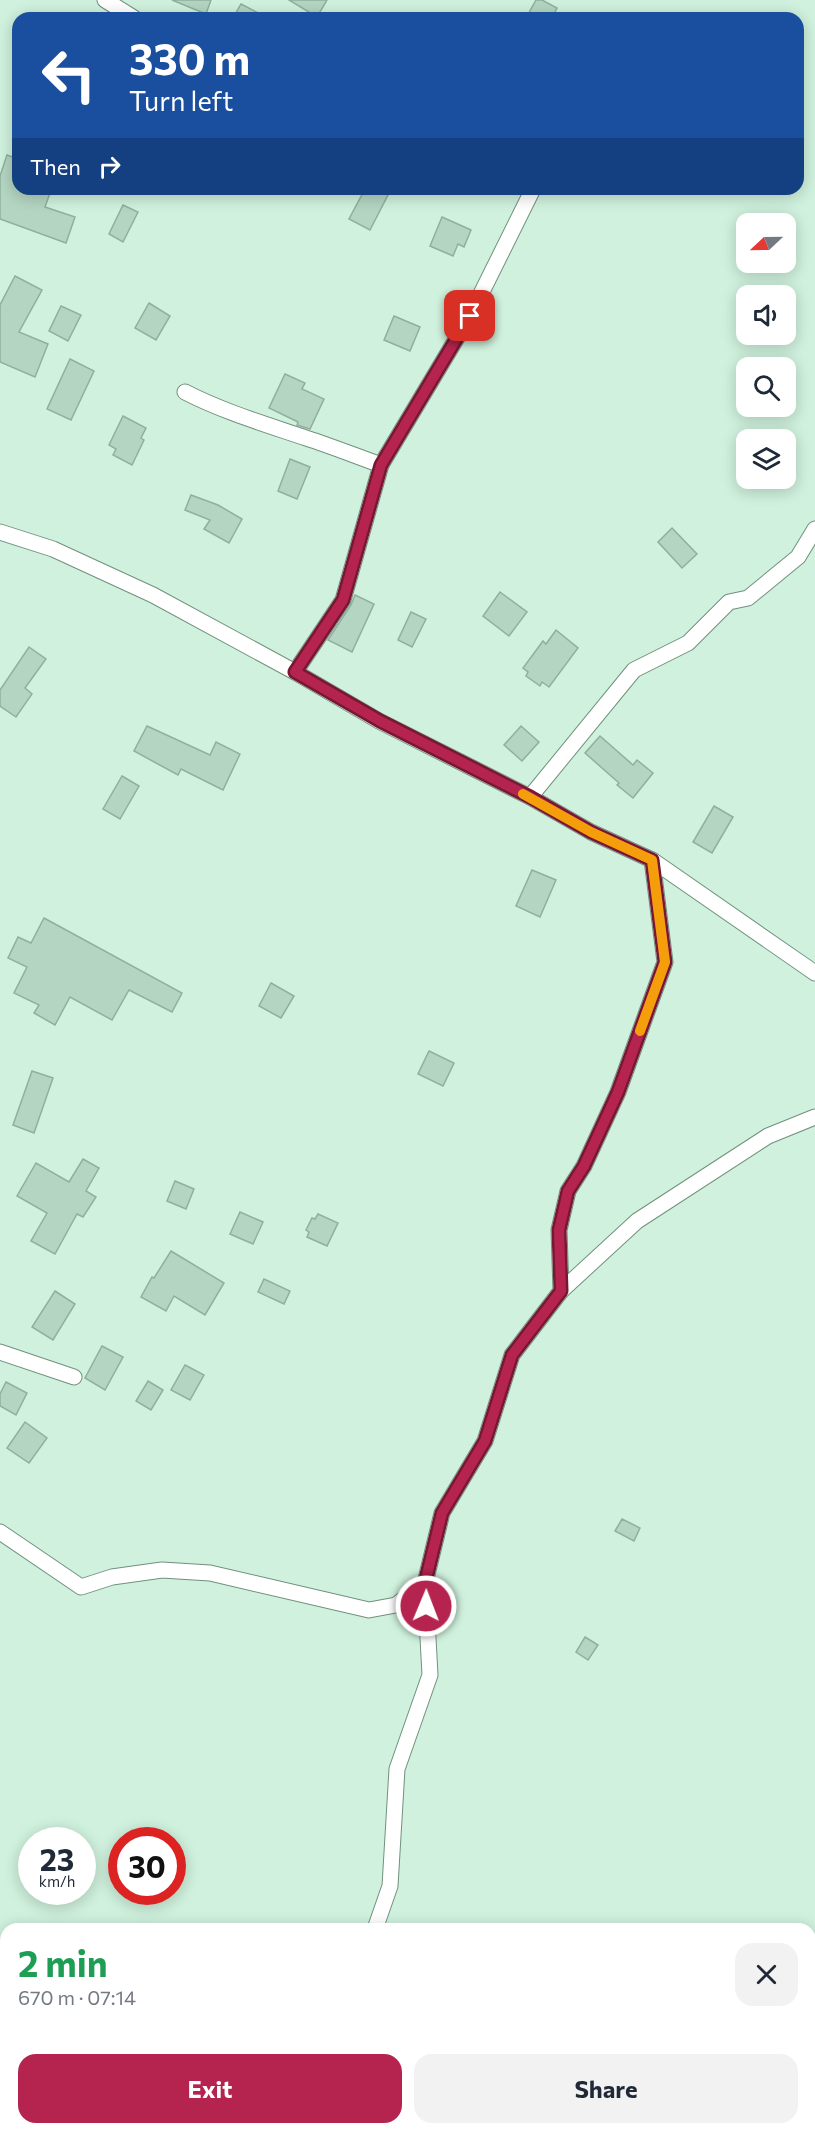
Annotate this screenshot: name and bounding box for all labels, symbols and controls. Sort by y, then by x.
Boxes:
text: 330 m [129,32,250,84]
icon: left [30,36,108,114]
text: Turn left [129,84,233,117]
icon: right [93,150,126,183]
text: Then [30,153,81,180]
north arrow [736,213,796,273]
map controls [736,213,796,489]
button: sound [736,285,796,345]
pin [444,290,495,341]
icon: arrive [453,299,486,332]
button: search [736,357,796,417]
button: layers [736,429,796,489]
position arrow [394,1574,458,1638]
speed limit sign: 30 [108,1827,186,1905]
text: 23 [40,1840,74,1877]
text: km/h [39,1872,75,1890]
text: 2 min [18,1940,108,1984]
button: close [735,1943,798,2006]
text: 670 m · 07:14 [18,1985,136,2009]
button: Exit [18,2054,402,2123]
button: Share [414,2054,798,2123]

